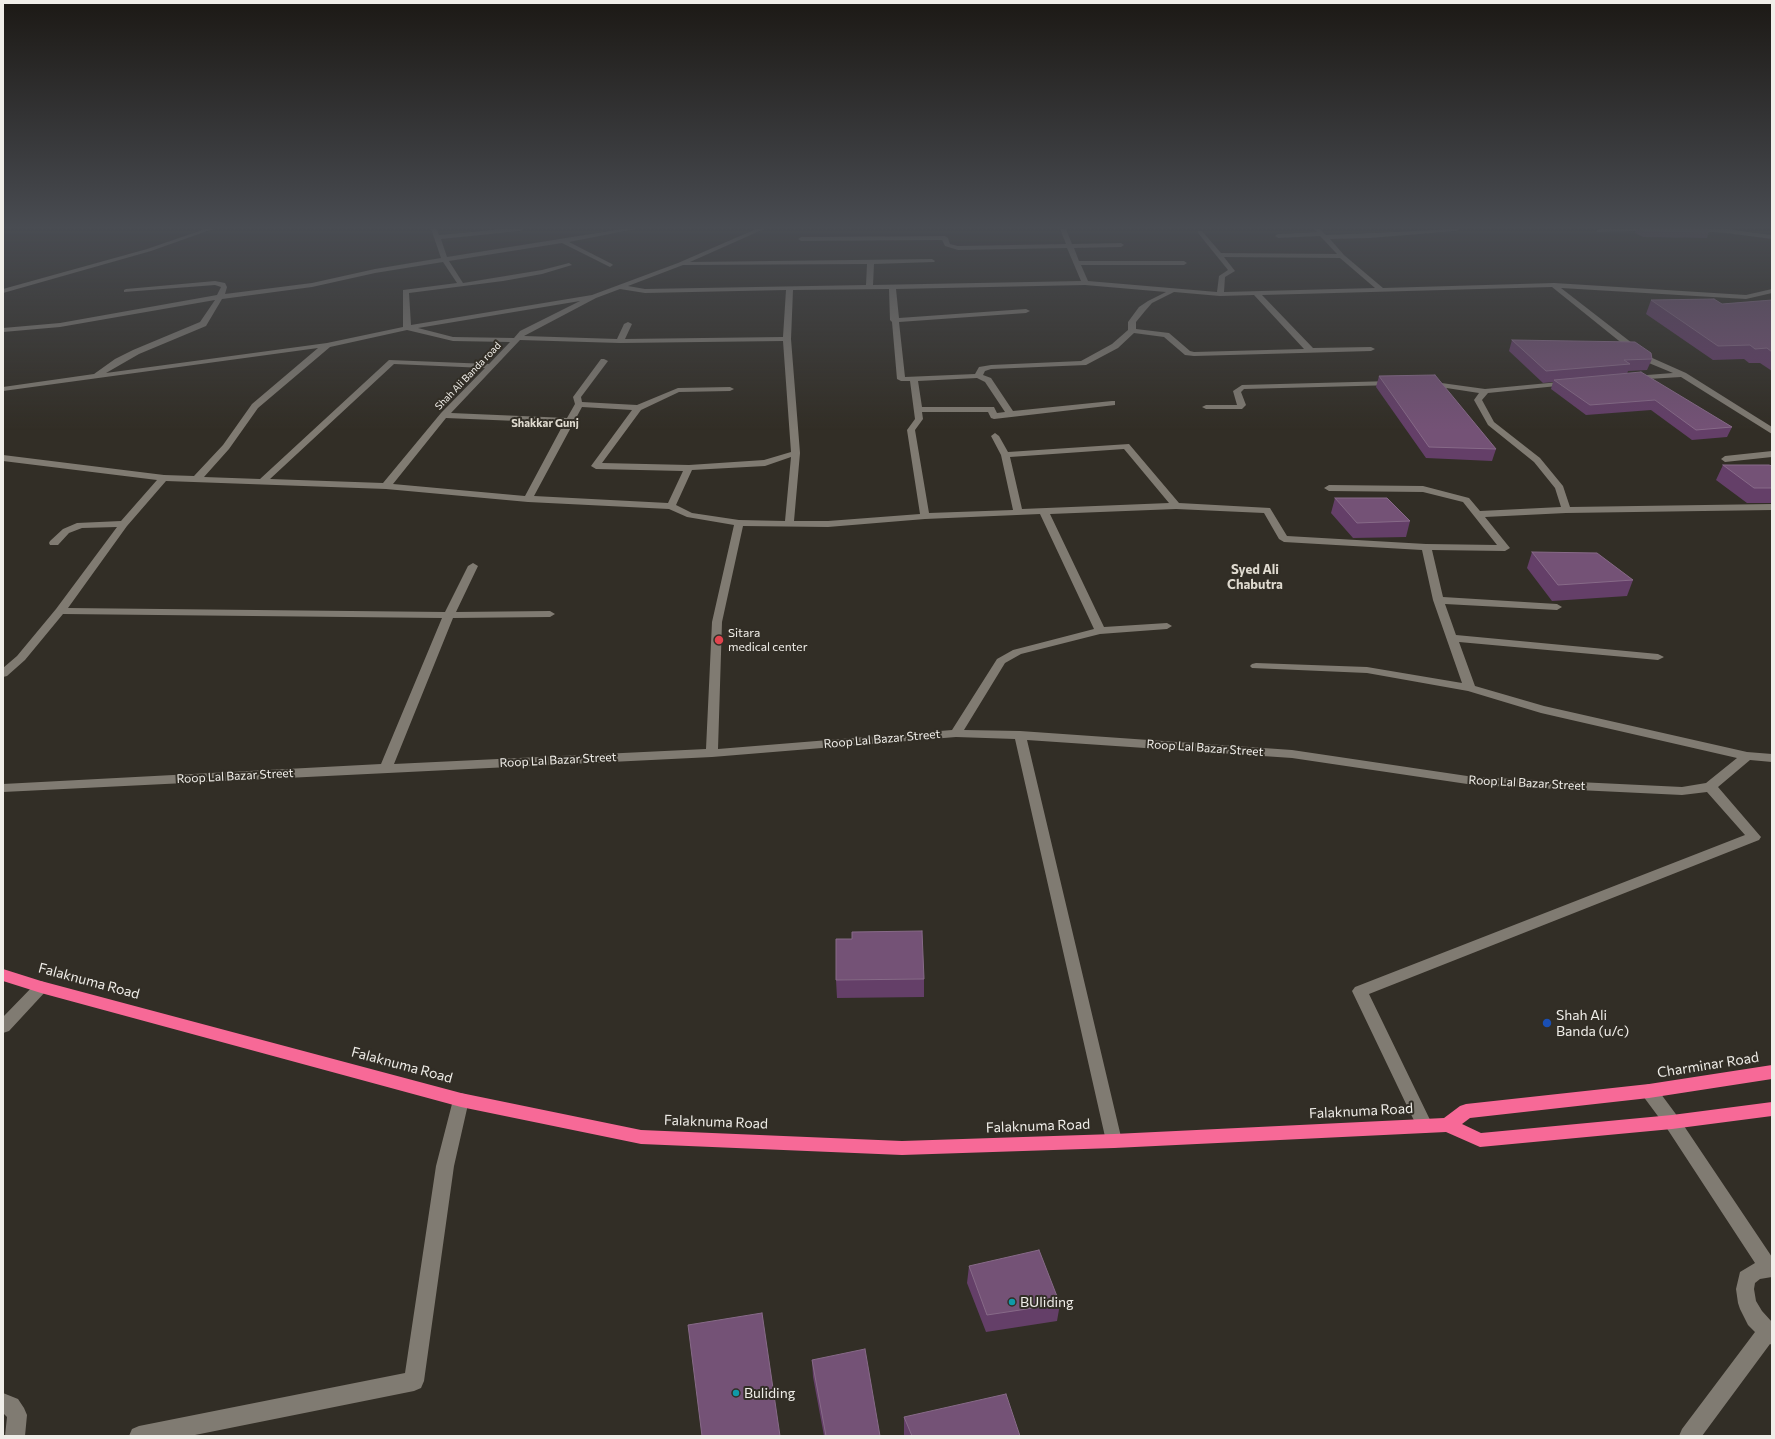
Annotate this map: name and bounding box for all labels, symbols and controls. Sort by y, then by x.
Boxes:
street label: Shah Ali Banda road [433,340,503,412]
district label: Shakkar Gunj [511,416,579,430]
district label: Syed Ali Chabutra [1227,562,1283,593]
place label: Sitara medical center [728,626,807,654]
marker: Sitara medical center [713,634,725,646]
street label: Roop Lal Bazar Street [823,727,941,751]
street label: Roop Lal Bazar Street [1146,737,1264,759]
street label: Roop Lal Bazar Street [499,750,617,770]
street label: Roop Lal Bazar Street [176,766,294,786]
street label: Roop Lal Bazar Street [1468,773,1586,793]
street label: Falaknuma Road [36,959,142,1003]
place label: Shah Ali Banda (u/c) [1556,1007,1629,1040]
marker: Shah Ali Banda (u/c) [1541,1017,1553,1029]
street label: Falaknuma Road [349,1043,455,1087]
street label: Charminar Road [1656,1049,1760,1081]
street label: Falaknuma Road [1308,1100,1414,1122]
street label: Falaknuma Road [664,1112,768,1132]
street label: Falaknuma Road [986,1116,1090,1136]
place label: BUliding [1020,1294,1074,1310]
marker: BUliding [1007,1297,1017,1307]
place label: Buliding [744,1385,795,1401]
marker: Buliding [731,1388,741,1398]

